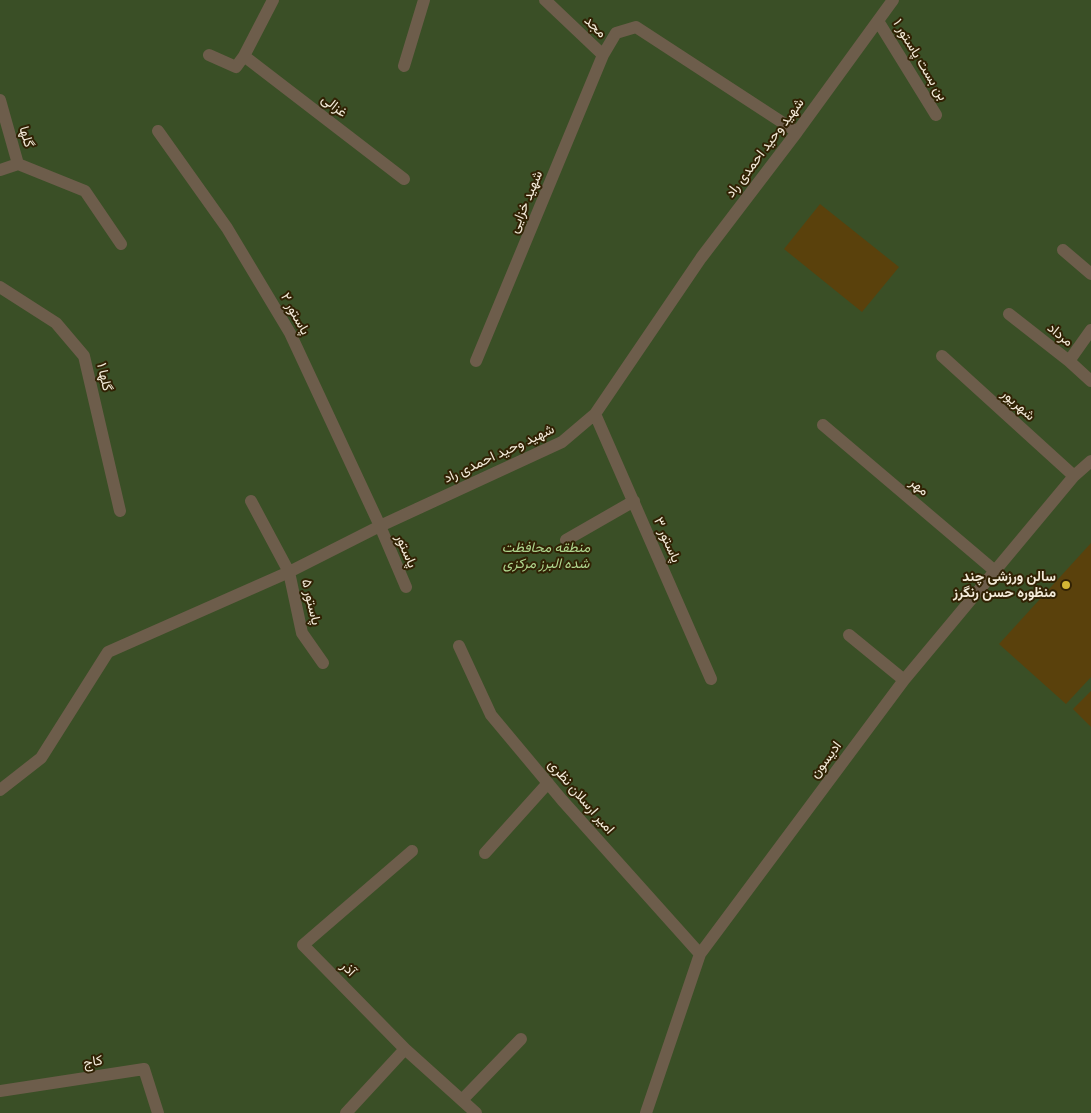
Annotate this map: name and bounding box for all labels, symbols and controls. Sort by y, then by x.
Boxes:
street label: مجد [580,12,610,42]
street label: بن بست پاستور ۱ [889,16,951,104]
street label: غزالی [318,91,350,121]
street label: شهید وحید احمدی راد [722,95,808,201]
street label: گلها [15,124,37,150]
street label: شهید خزایی [505,168,547,236]
street label: پاستور ۲ [277,290,313,338]
street label: مرداد [1044,320,1076,350]
street label: گلها ۱ [93,361,115,393]
street label: شهریور [998,386,1038,424]
street label: شهید وحید احمدی راد [441,421,557,487]
street label: مهر [906,474,932,500]
street label: پاستور ۳ [650,515,684,565]
street label: پاستور [391,532,421,570]
park label: منطقه محافظت شده البرز مرکزی [502,540,590,572]
place label: سالن ورزشی چند منظوره حسن رنگرز [953,569,1056,602]
street label: پاستور ۵ [298,577,324,627]
marker: سالن ورزشی چند منظوره حسن رنگرز [1060,579,1072,591]
street label: ادیسون [807,738,845,782]
street label: امیر ارسلان نظری [544,756,618,838]
street label: آذر [337,958,359,980]
street label: کاج [82,1052,104,1072]

